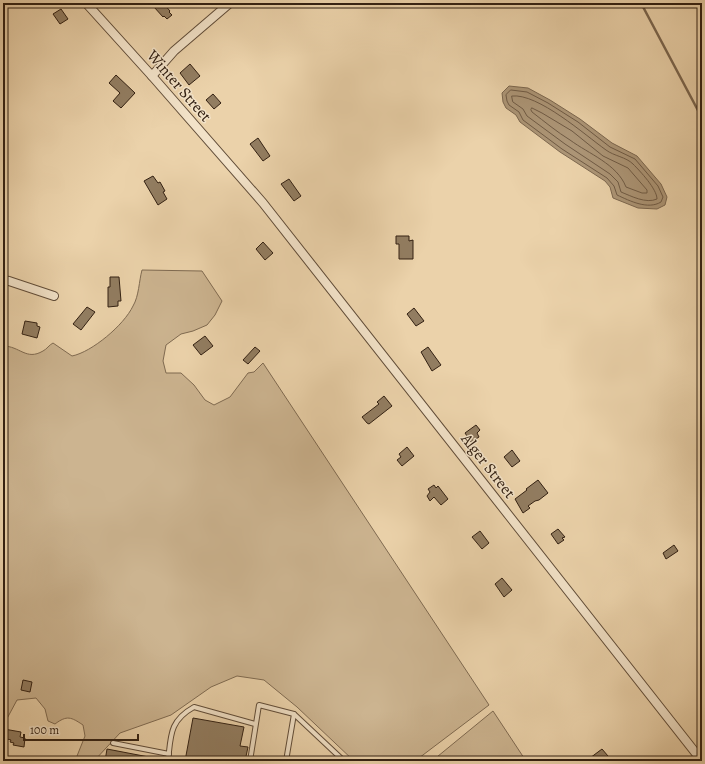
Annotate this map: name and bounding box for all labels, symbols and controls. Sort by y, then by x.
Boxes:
street label: Winter Street [141,45,216,127]
street label: Alger Street [455,428,520,503]
scale bar [24,716,138,742]
text: 100 m [30,722,59,738]

